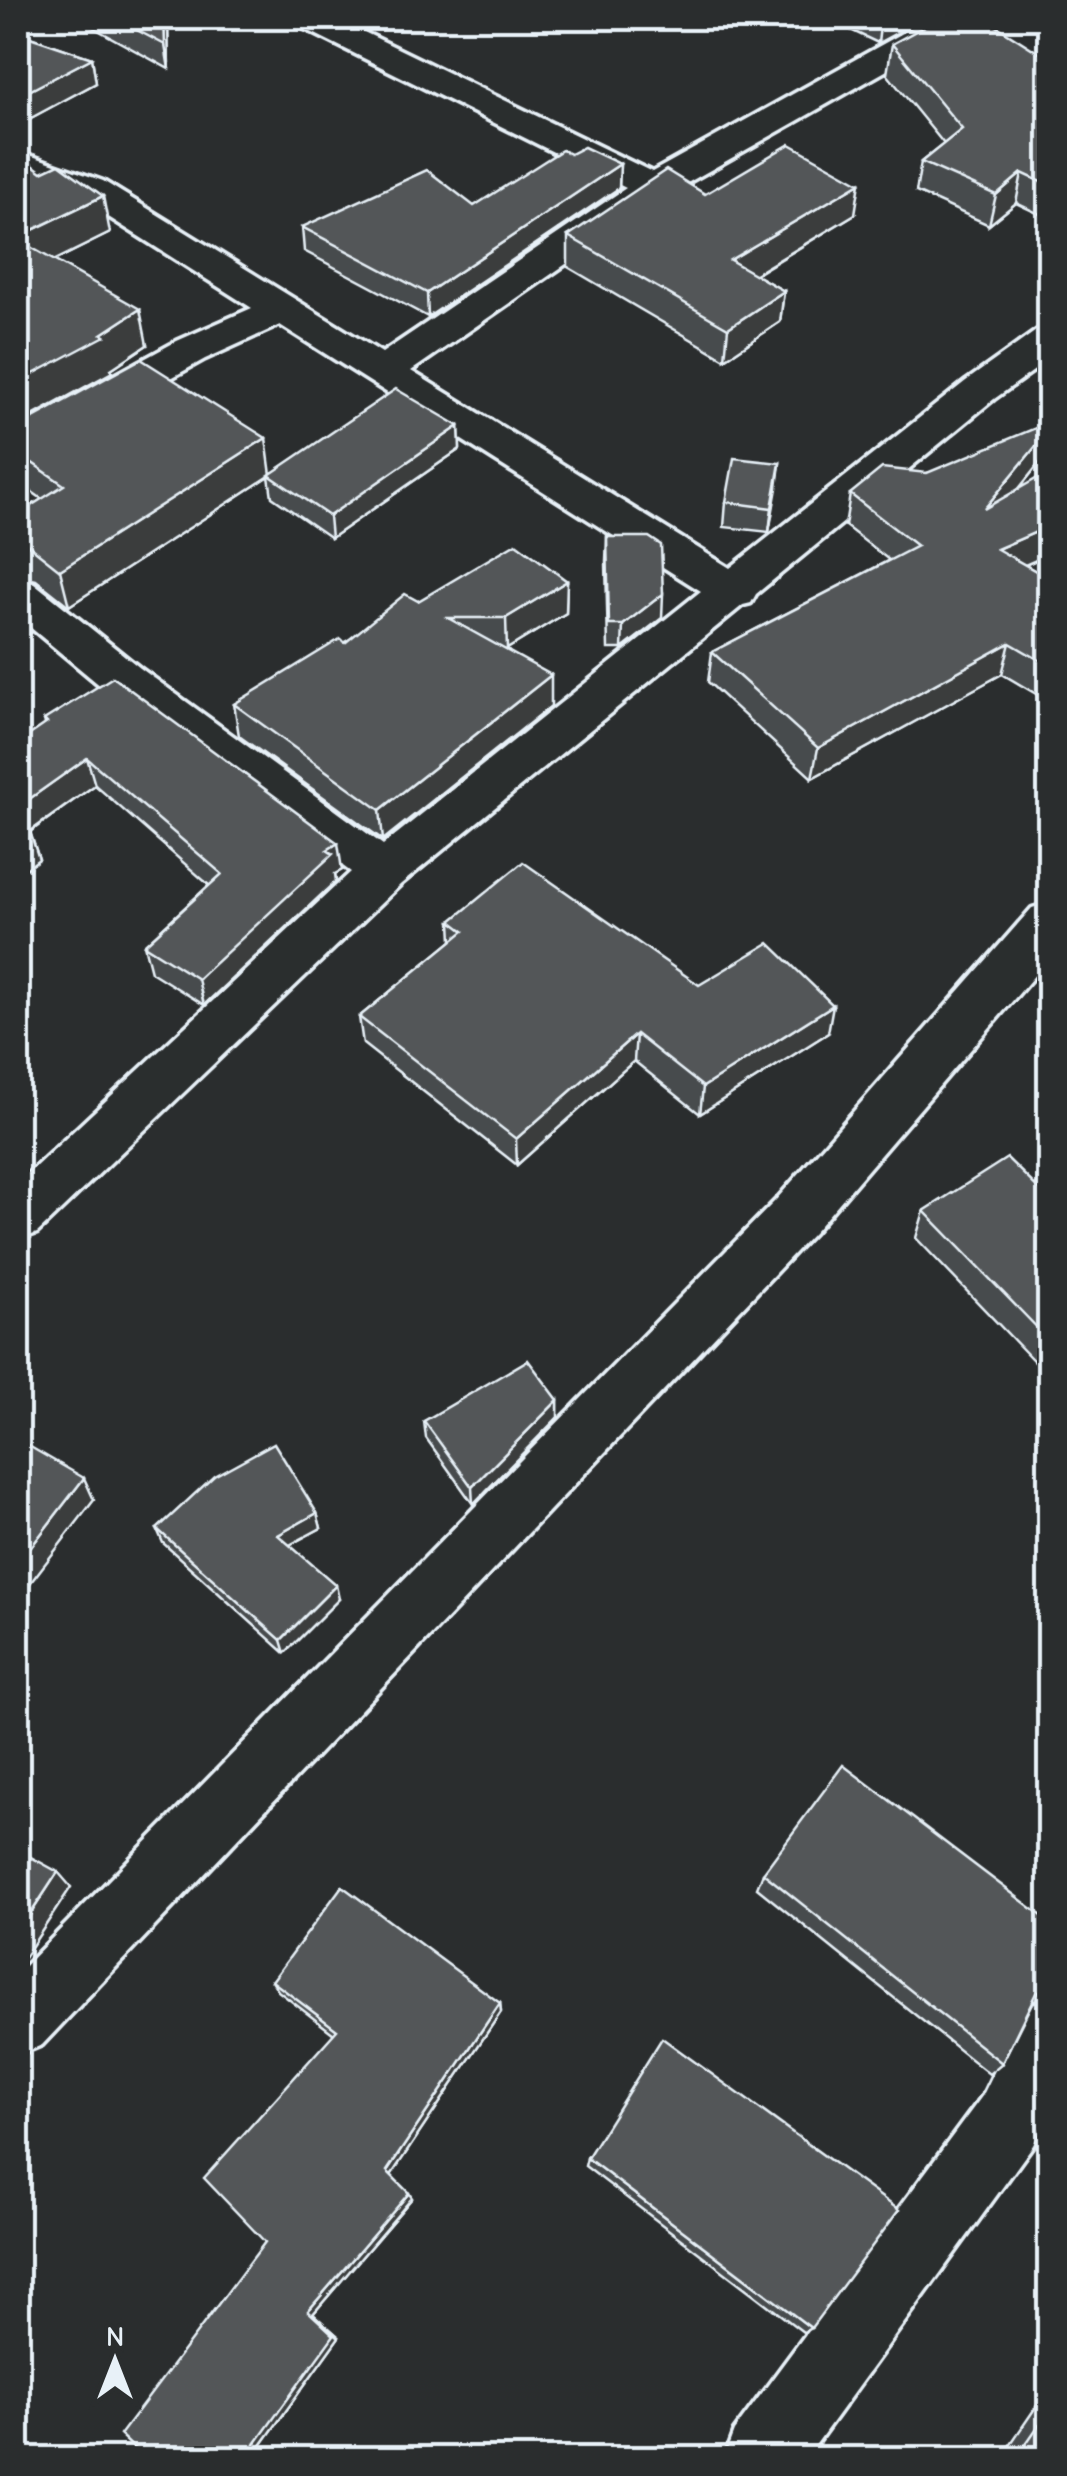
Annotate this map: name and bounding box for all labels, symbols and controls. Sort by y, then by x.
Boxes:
north arrow [65,2311,165,2411]
text: N [106,2321,124,2353]

